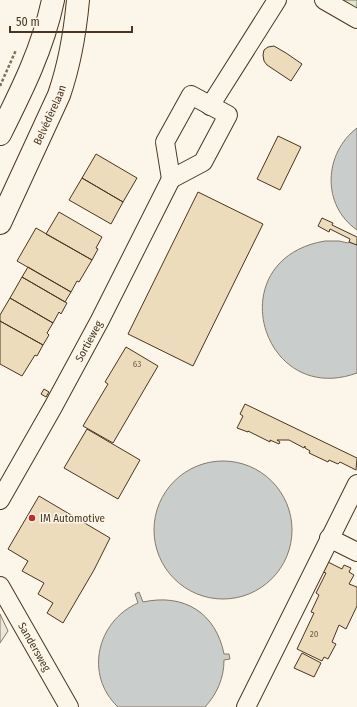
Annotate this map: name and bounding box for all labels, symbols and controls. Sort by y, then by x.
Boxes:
scale bar [10,8,132,34]
text: 50 m [16,15,40,29]
street label: Belvédèrelaan [30,83,68,147]
street label: Sortieweg [72,318,105,364]
house number: 63 [133,359,141,369]
place label: IM Automotive [40,512,105,525]
marker: IM Automotive [27,513,37,523]
street label: Sandersweg [16,620,54,674]
house number: 20 [310,629,319,639]

